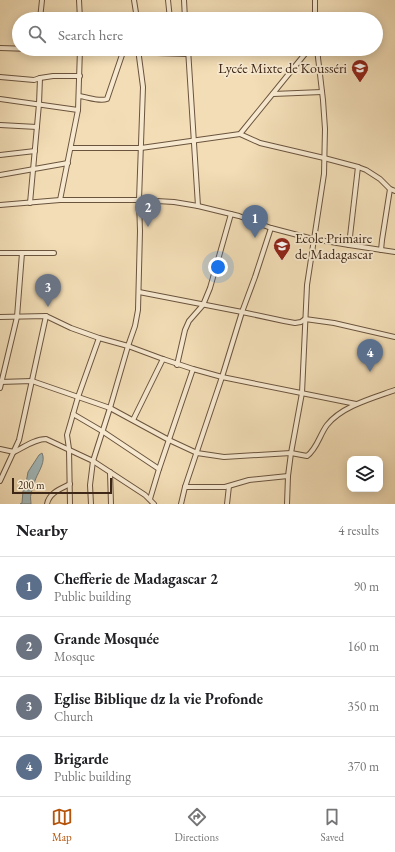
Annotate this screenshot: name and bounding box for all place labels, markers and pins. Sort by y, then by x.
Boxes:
school or university icon: Lycée Mixte de Kousséri [350,58,370,83]
place label: Lycée Mixte de Kousséri [218,59,348,77]
pin: 2 [135,194,161,227]
pin: 1 [242,205,268,238]
place label: Ecole Primaire de Madagascar [295,229,373,263]
school or university icon: Ecole Primaire de Madagascar [272,236,292,261]
pin: 3 [35,274,61,307]
pin: 4 [357,339,383,372]

